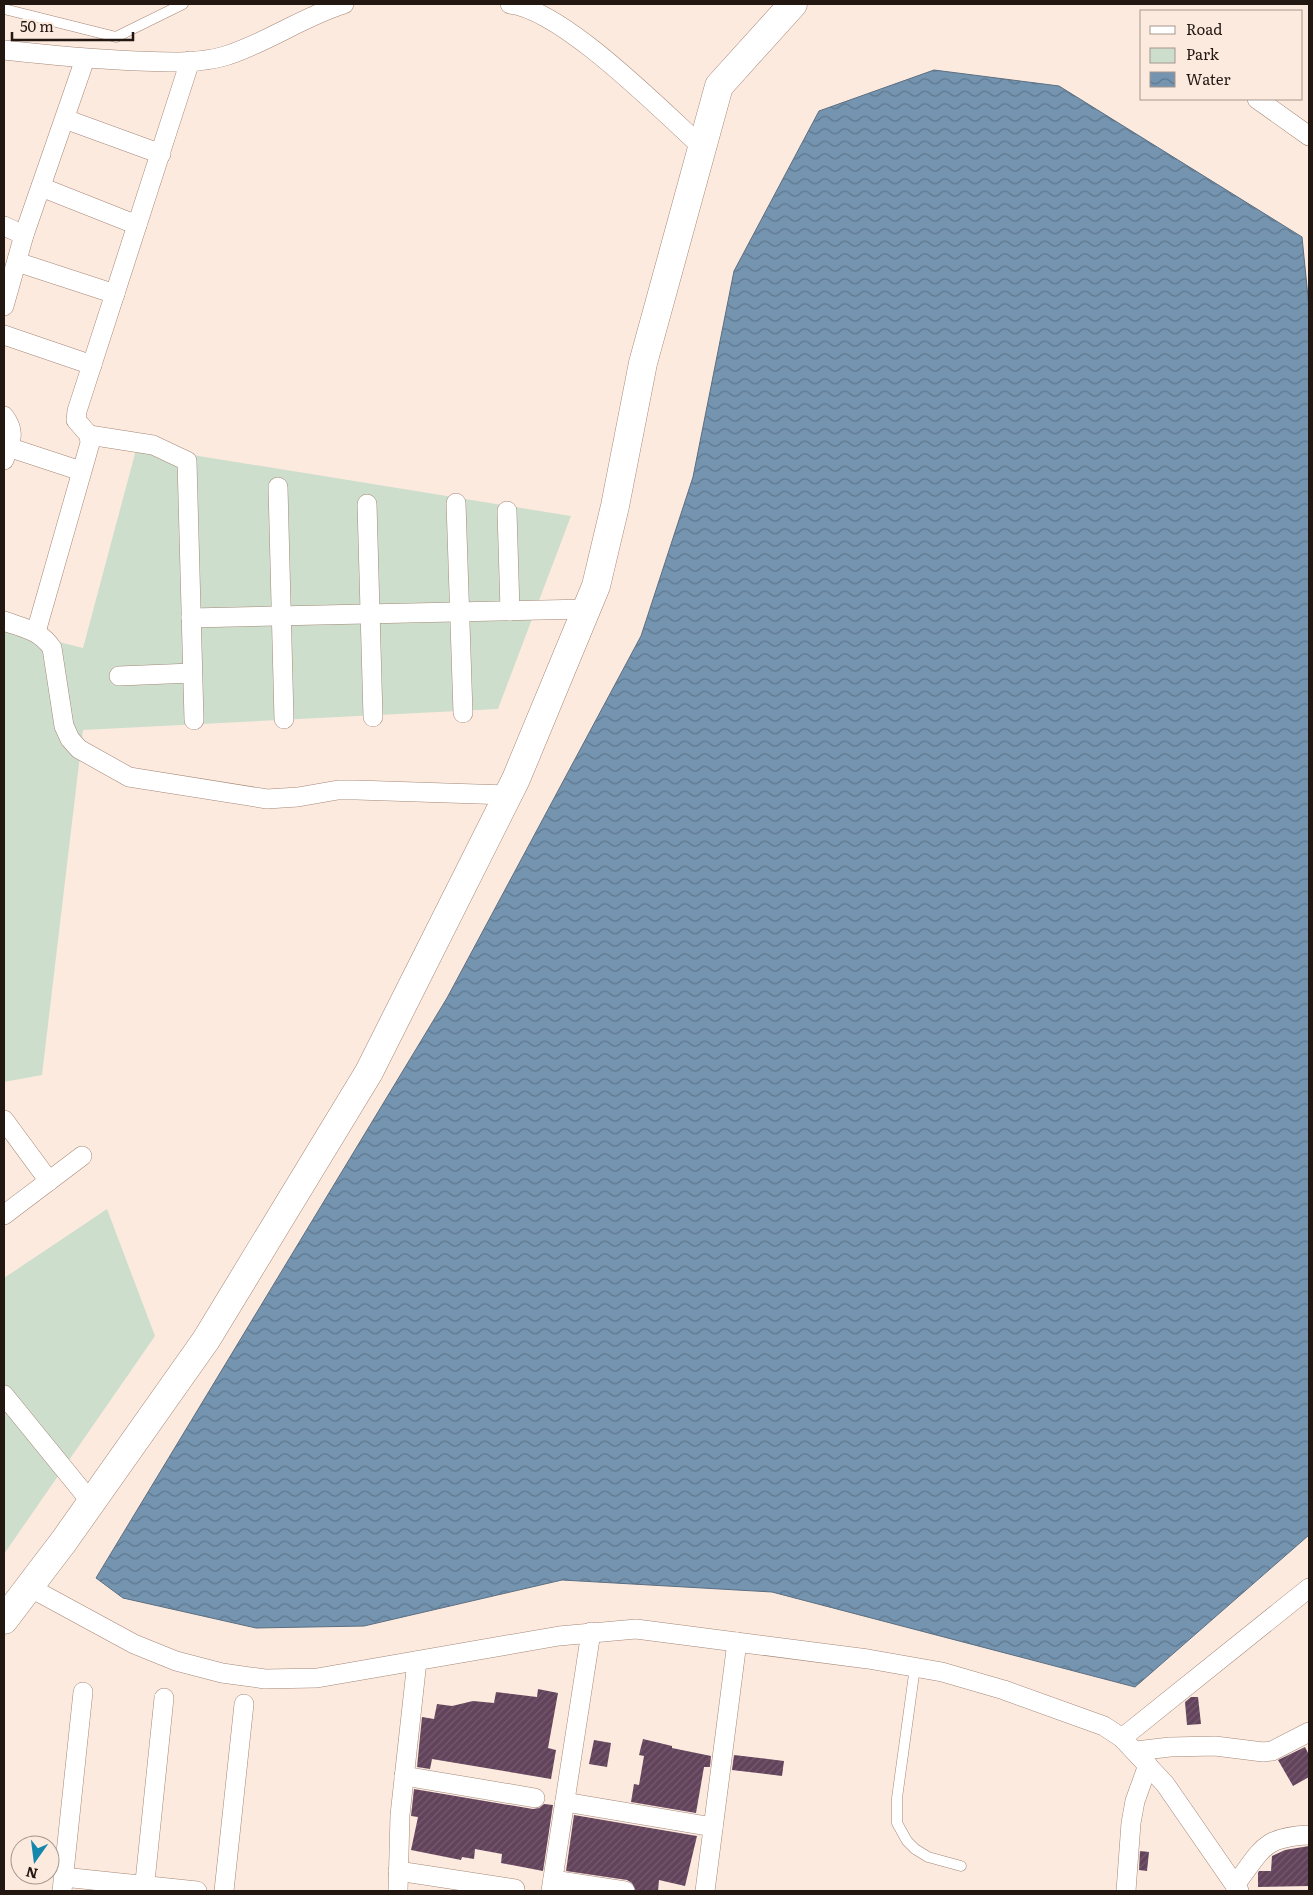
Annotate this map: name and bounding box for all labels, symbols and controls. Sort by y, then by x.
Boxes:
scale bar [12,10,134,42]
legend [1140,10,1303,100]
text: 50 m [20,14,54,37]
text: Road [1186,17,1222,40]
text: Park [1186,42,1220,65]
text: Water [1186,67,1231,90]
north arrow [10,1835,60,1885]
text: N [23,1862,40,1885]

